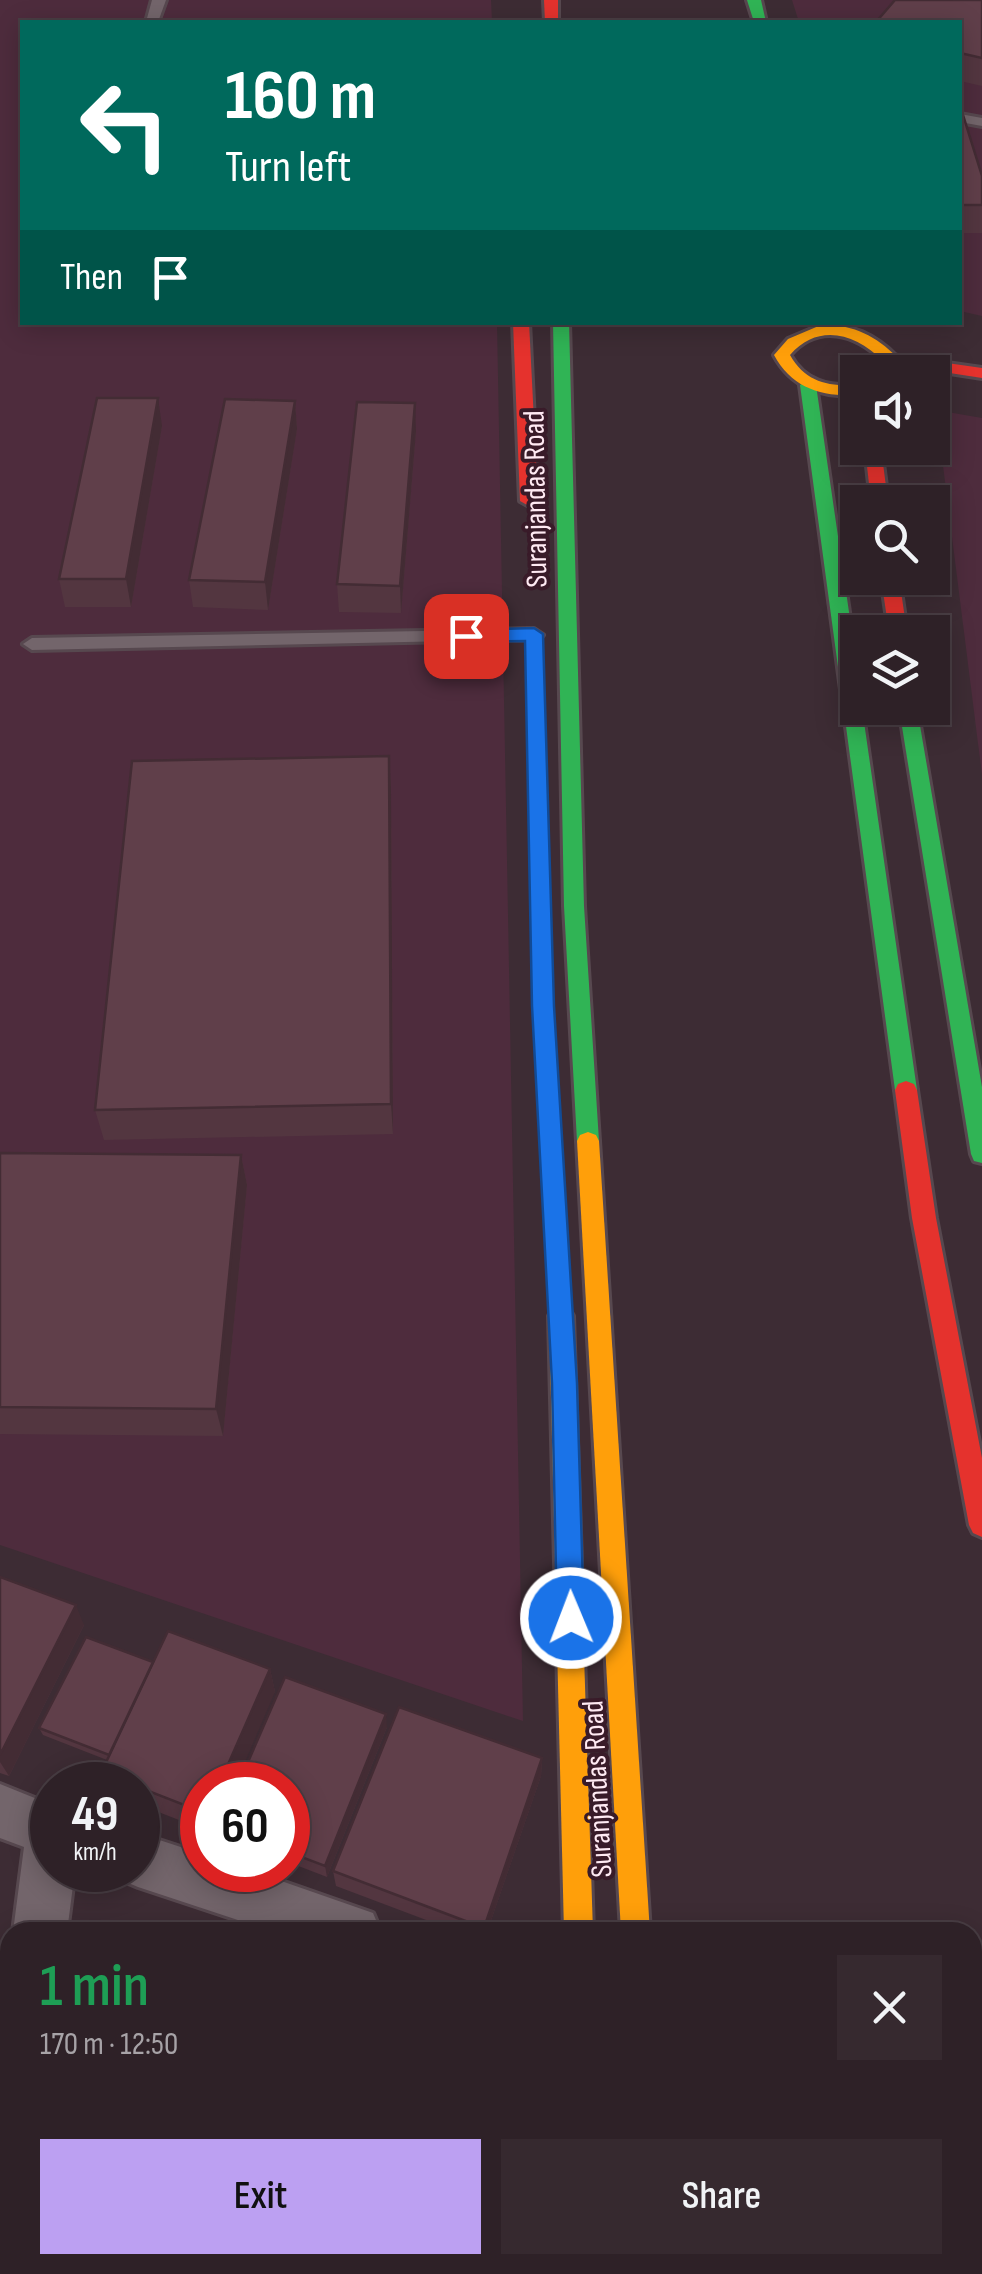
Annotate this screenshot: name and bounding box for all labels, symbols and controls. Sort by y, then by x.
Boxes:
text: 160 m [225,55,376,139]
icon: left [60,60,190,190]
text: Turn left [225,140,351,195]
icon: arrive [143,250,198,305]
text: Then [60,255,123,300]
map controls [840,355,950,725]
button: sound [840,355,950,465]
street label: Suranjandas Road [516,410,556,588]
button: search [840,485,950,595]
pin [424,594,509,679]
icon: arrive [439,609,494,664]
button: layers [840,615,950,725]
position arrow [519,1566,623,1670]
street label: Suranjandas Road [575,1700,621,1878]
speed limit sign: 60 [180,1762,310,1892]
text: 49 [71,1785,119,1845]
text: km/h [73,1837,117,1868]
text: 1 min [40,1951,149,2023]
button: close [837,1955,942,2060]
text: 170 m · 12:50 [40,2025,178,2064]
button: Exit [40,2139,481,2254]
button: Share [501,2139,942,2254]

